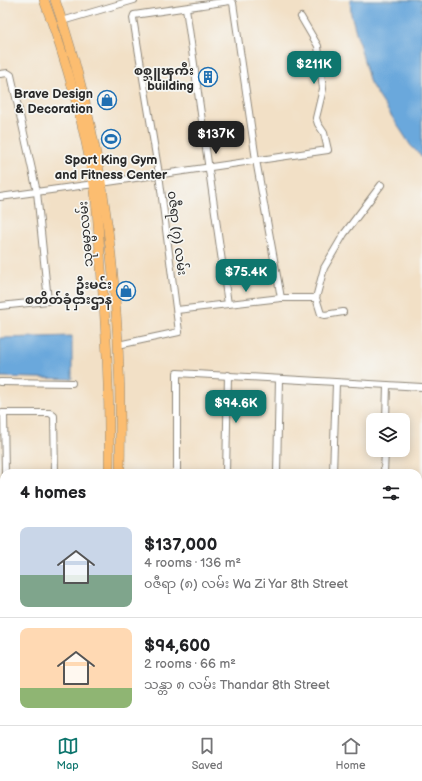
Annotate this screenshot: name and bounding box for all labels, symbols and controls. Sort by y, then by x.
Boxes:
pin: $211K [286,51,342,85]
text: $211K [296,56,332,72]
place label: စစ္သူၾကီး building [134,62,194,94]
building icon: စစ္သူၾကီး building [197,66,219,88]
place label: Brave Design & Decoration [14,86,93,117]
shop icon: Brave Design & Decoration [96,89,118,111]
pin: $137K [188,121,244,155]
text: $137K [197,126,235,142]
sports icon: Sport King Gym and Fitness Center [100,128,122,150]
place label: Sport King Gym and Fitness Center [55,152,168,183]
street label: ၀ဇီရာ (၇) လမ်း [162,190,191,277]
street label: သုဓမ္မာလမ်း [74,200,99,268]
pin: $75.4K [213,259,279,293]
text: $75.4K [225,264,267,280]
place label: ဦးမင်း စတိတ်ခုံငှားဌာန [25,275,112,311]
shop icon: ဦးမင်း စတိတ်ခုံငှားဌာန [115,280,137,302]
pin: $94.6K [203,390,269,424]
text: $94.6K [214,395,258,411]
map controls [366,413,410,457]
button: layers [366,413,410,457]
icon: filters [380,482,402,504]
text: 4 homes [20,483,86,503]
text: $137,000 [144,535,217,555]
icon: home [52,543,100,591]
text: 4 rooms · 136 m² [144,555,241,571]
text: ၀ဇီရာ (၈) လမ်း Wa Zi Yar 8th Street [144,576,348,592]
text: $94,600 [144,636,210,656]
icon: home [52,644,100,692]
text: 2 rooms · 66 m² [144,656,236,672]
text: သန္တာ ၈ လမ်း Thandar 8th Street [144,677,330,693]
tab: Map [57,735,79,772]
tab: Saved [192,735,223,772]
tab: Home [336,735,365,772]

